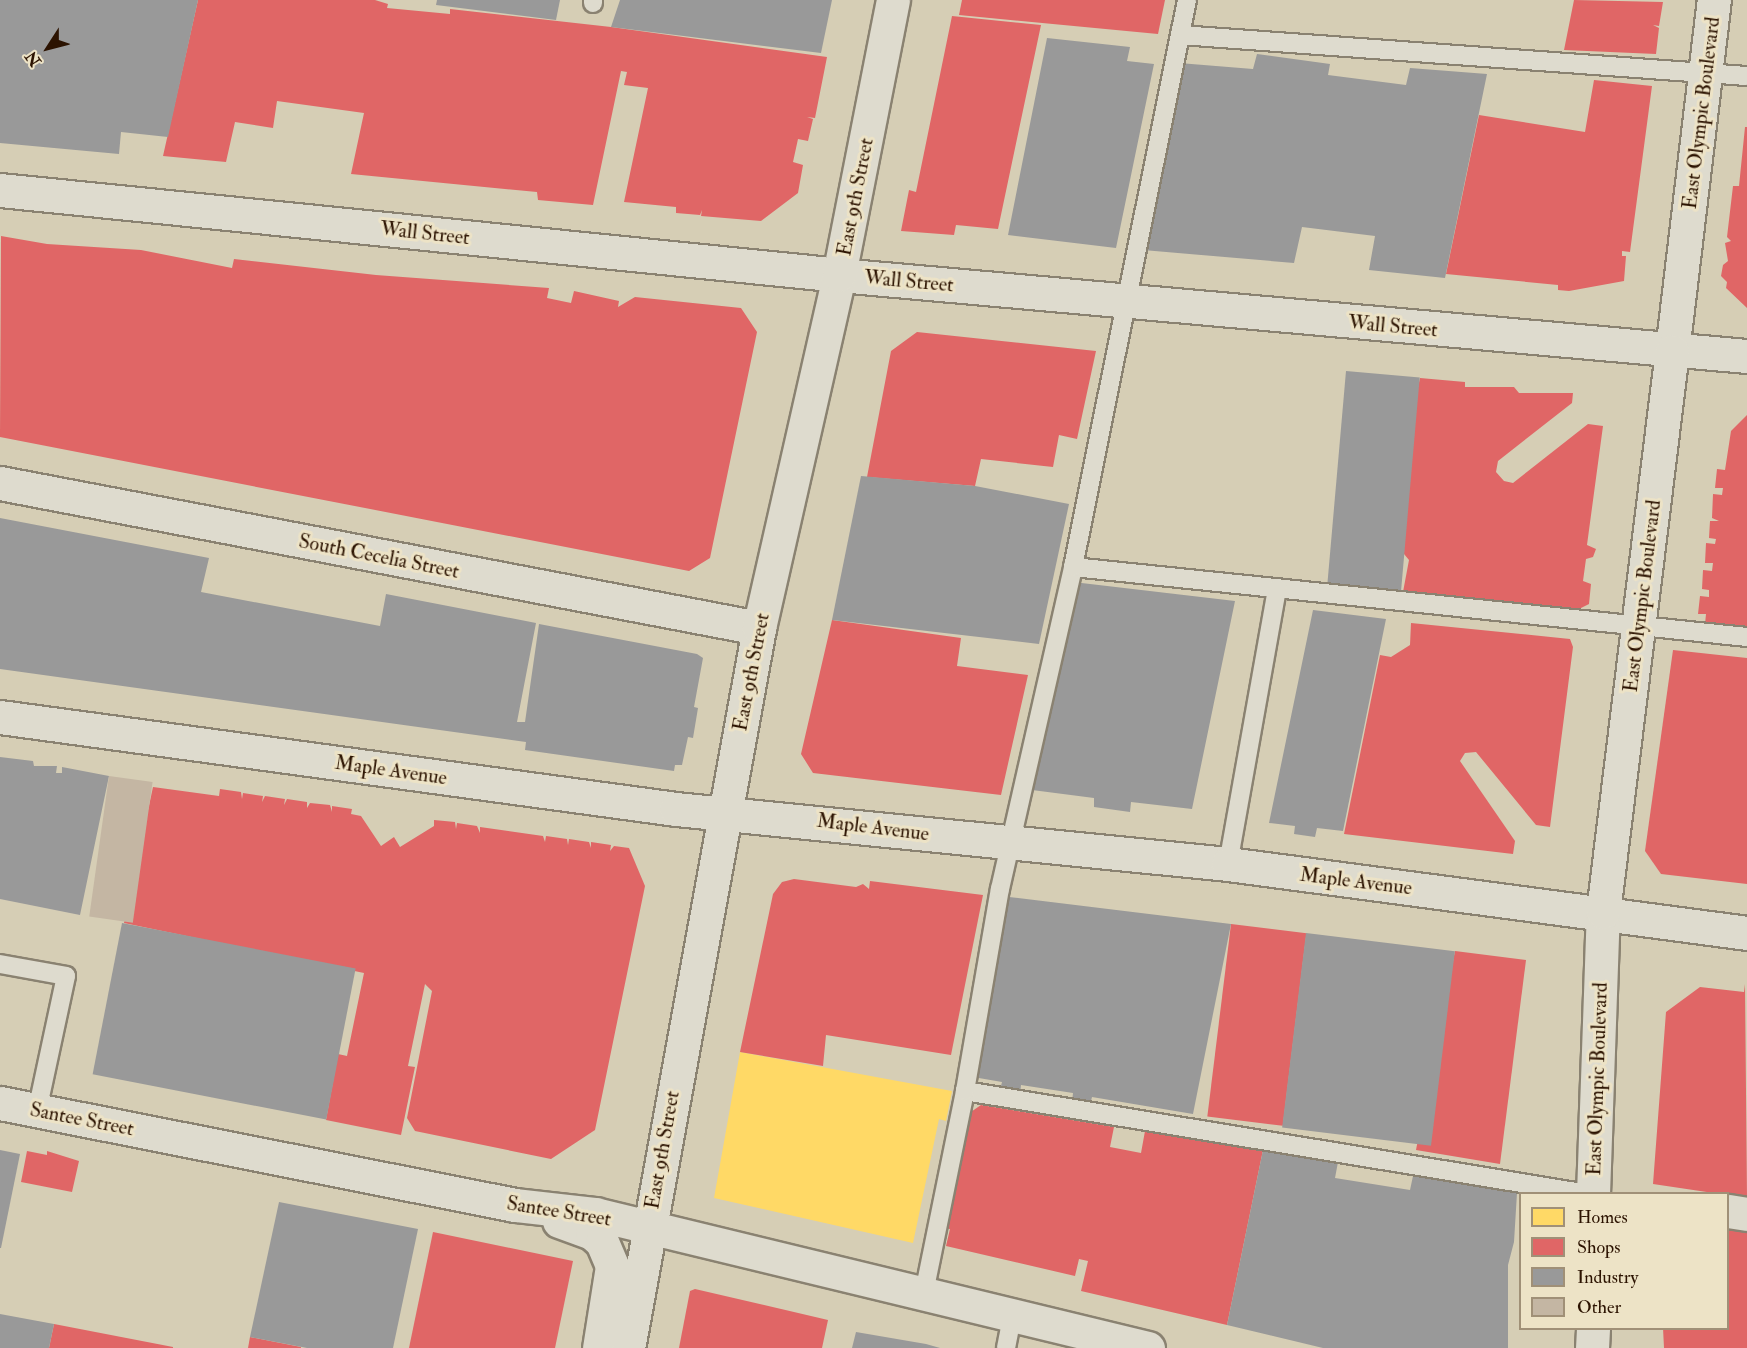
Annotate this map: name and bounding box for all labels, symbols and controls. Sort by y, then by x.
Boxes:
street label: East Olympic Boulevard [1677,15,1725,211]
north arrow [18,18,78,78]
text: N [21,47,46,70]
street label: East 9th Street [832,136,878,258]
street label: Wall Street [379,216,471,250]
street label: Wall Street [863,265,955,297]
street label: Wall Street [1347,310,1439,342]
street label: East Olympic Boulevard [1618,498,1666,694]
street label: South Cecelia Street [297,529,461,583]
street label: East 9th Street [728,611,774,733]
street label: Maple Avenue [333,750,449,790]
street label: Maple Avenue [815,808,931,846]
street label: Maple Avenue [1298,862,1414,900]
street label: East Olympic Boulevard [1582,982,1612,1176]
street label: East 9th Street [640,1089,684,1211]
street label: Santee Street [28,1097,136,1141]
street label: Santee Street [505,1191,613,1231]
legend [1519,1192,1729,1330]
text: Homes [1577,1206,1628,1229]
text: Shops [1577,1236,1620,1259]
text: Industry [1577,1266,1638,1289]
text: Other [1577,1296,1621,1319]

